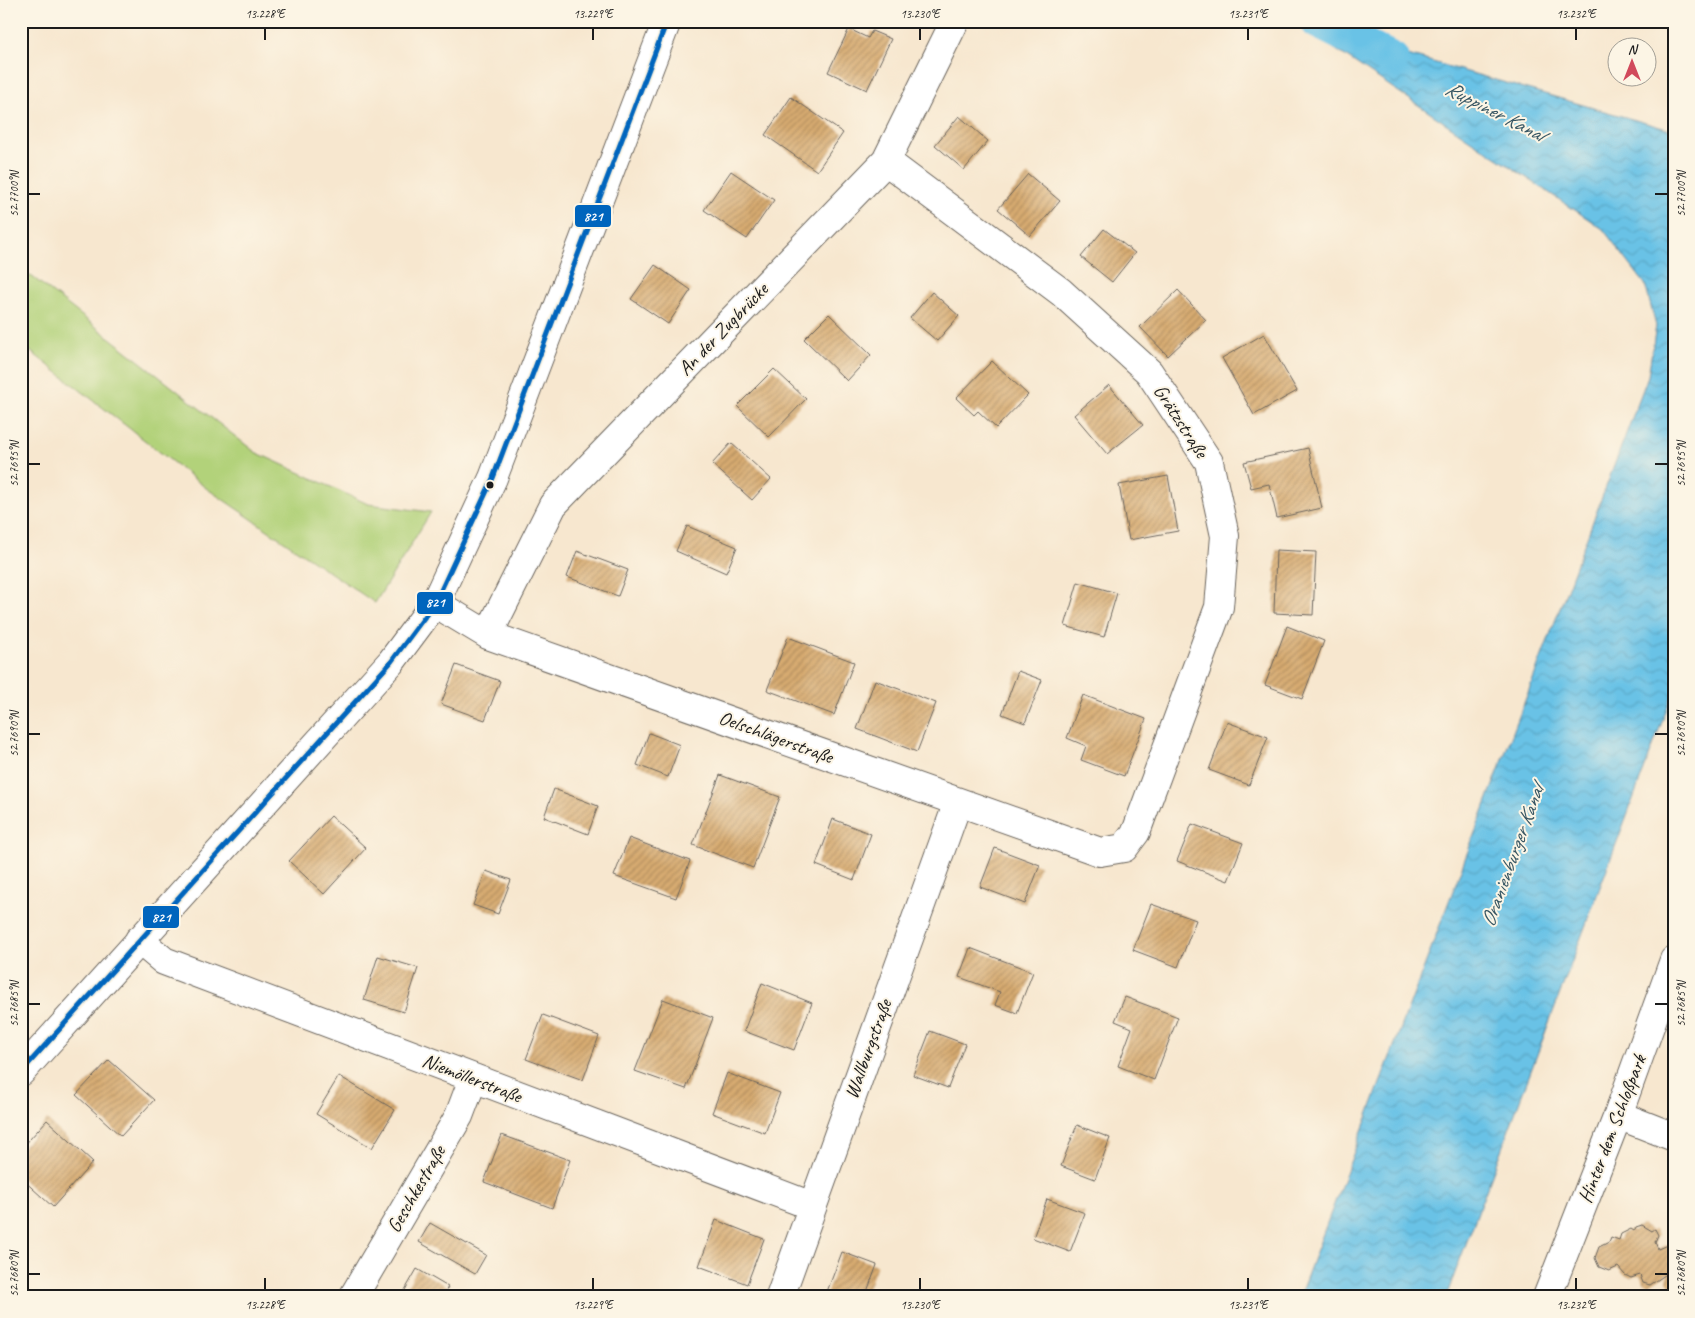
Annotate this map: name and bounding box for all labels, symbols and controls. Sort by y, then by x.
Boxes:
text: 13.228°E [245,6,286,22]
text: 13.229°E [573,6,614,22]
text: 13.230°E [900,6,941,22]
text: 13.231°E [1228,6,1269,22]
text: 13.232°E [1556,6,1597,22]
north arrow [1608,38,1658,88]
text: N [1628,41,1639,58]
water label: Ruppiner Kanal [1441,75,1554,150]
text: 52.7700°N [6,170,22,217]
text: 52.7700°N [1673,170,1689,217]
line badge: 821 [574,204,612,228]
text: 821 [584,208,604,225]
street label: An der Zugbrücke [673,276,774,381]
street label: Grätzstraße [1148,380,1215,464]
text: 52.7695°N [6,440,22,487]
text: 52.7695°N [1673,440,1689,487]
unlabelled marker [485,480,495,490]
line badge: 821 [416,591,454,615]
text: 821 [426,594,446,611]
street label: Oelschlägerstraße [716,705,838,770]
text: 52.7690°N [6,710,22,757]
text: 52.7690°N [1673,710,1689,757]
water label: Oranienburger Kanal [1474,776,1552,930]
line badge: 821 [142,905,180,929]
text: 821 [152,909,172,926]
text: 52.7685°N [6,980,22,1027]
text: 52.7685°N [1673,980,1689,1027]
street label: Wallburgstraße [839,995,898,1102]
street label: Niemöllerstraße [419,1048,527,1109]
street label: Hinter dem Schloßpark [1572,1050,1652,1207]
street label: Geschkestraße [381,1140,452,1237]
text: 52.7680°N [6,1250,22,1297]
text: 52.7680°N [1673,1250,1689,1297]
text: 13.228°E [245,1297,286,1313]
text: 13.229°E [573,1297,614,1313]
text: 13.230°E [900,1297,941,1313]
text: 13.231°E [1228,1297,1269,1313]
text: 13.232°E [1556,1297,1597,1313]

